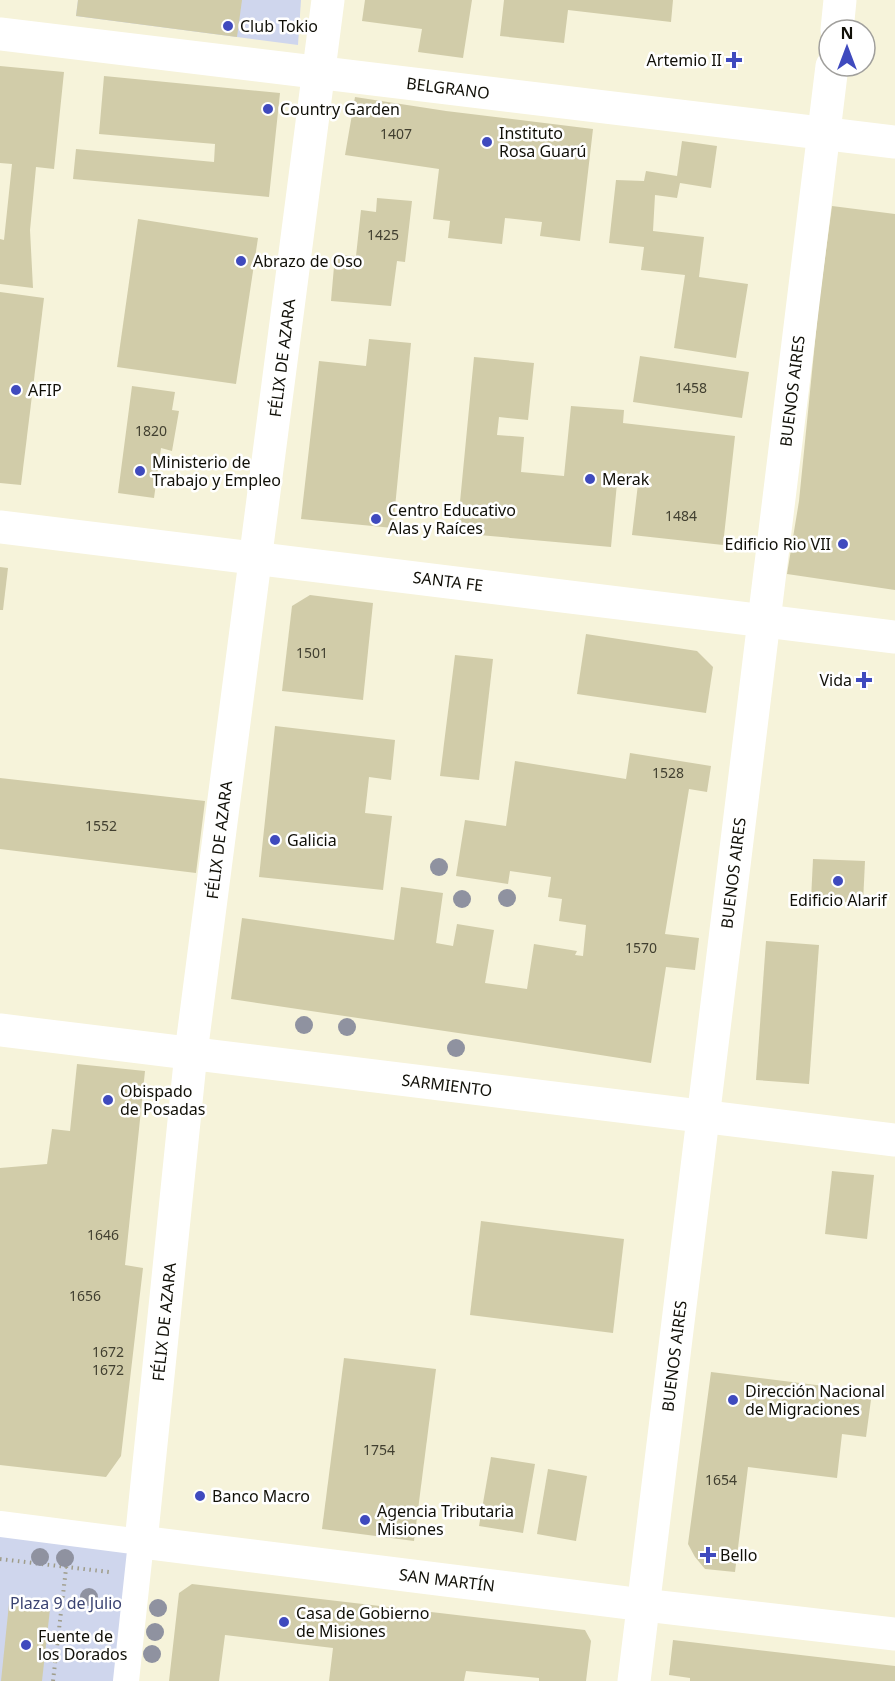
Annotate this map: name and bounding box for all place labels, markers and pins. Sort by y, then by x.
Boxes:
place label: Club Tokio [240,15,318,37]
marker: Club Tokio [221,19,235,33]
place label: Artemio II [647,49,722,71]
marker: Artemio II [727,53,741,67]
place label: Country Garden [280,98,400,120]
marker: Country Garden [261,102,275,116]
place label: Instituto Rosa Guarú [499,122,586,162]
marker: Instituto Rosa Guarú [480,135,494,149]
place label: Abrazo de Oso [253,250,363,272]
marker: Abrazo de Oso [234,254,248,268]
place label: AFIP [28,379,62,401]
marker: AFIP [9,383,23,397]
place label: Ministerio de Trabajo y Empleo [152,451,281,491]
marker: Ministerio de Trabajo y Empleo [133,464,147,478]
place label: Merak [602,468,650,490]
marker: Merak [583,472,597,486]
place label: Centro Educativo Alas y Raíces [388,499,516,539]
marker: Centro Educativo Alas y Raíces [369,512,383,526]
place label: Edificio Rio VII [724,533,831,555]
marker: Edificio Rio VII [836,537,850,551]
place label: Vida [819,669,852,691]
marker: Vida [857,673,871,687]
place label: Galicia [287,829,337,851]
marker: Galicia [268,833,282,847]
marker: Edificio Alarif [831,874,845,888]
place label: Edificio Alarif [789,889,888,911]
place label: Obispado de Posadas [120,1080,206,1120]
marker: Obispado de Posadas [101,1093,115,1107]
place label: Dirección Nacional de Migraciones [745,1380,885,1420]
marker: Dirección Nacional de Migraciones [726,1393,740,1407]
place label: Banco Macro [212,1485,310,1507]
marker: Banco Macro [193,1489,207,1503]
place label: Agencia Tributaria Misiones [377,1500,514,1540]
marker: Agencia Tributaria Misiones [358,1513,372,1527]
place label: Bello [720,1544,757,1566]
marker: Bello [701,1548,715,1562]
place label: Casa de Gobierno de Misiones [296,1602,429,1642]
marker: Casa de Gobierno de Misiones [277,1615,291,1629]
place label: Fuente de los Dorados [38,1625,127,1665]
marker: Fuente de los Dorados [19,1638,33,1652]

